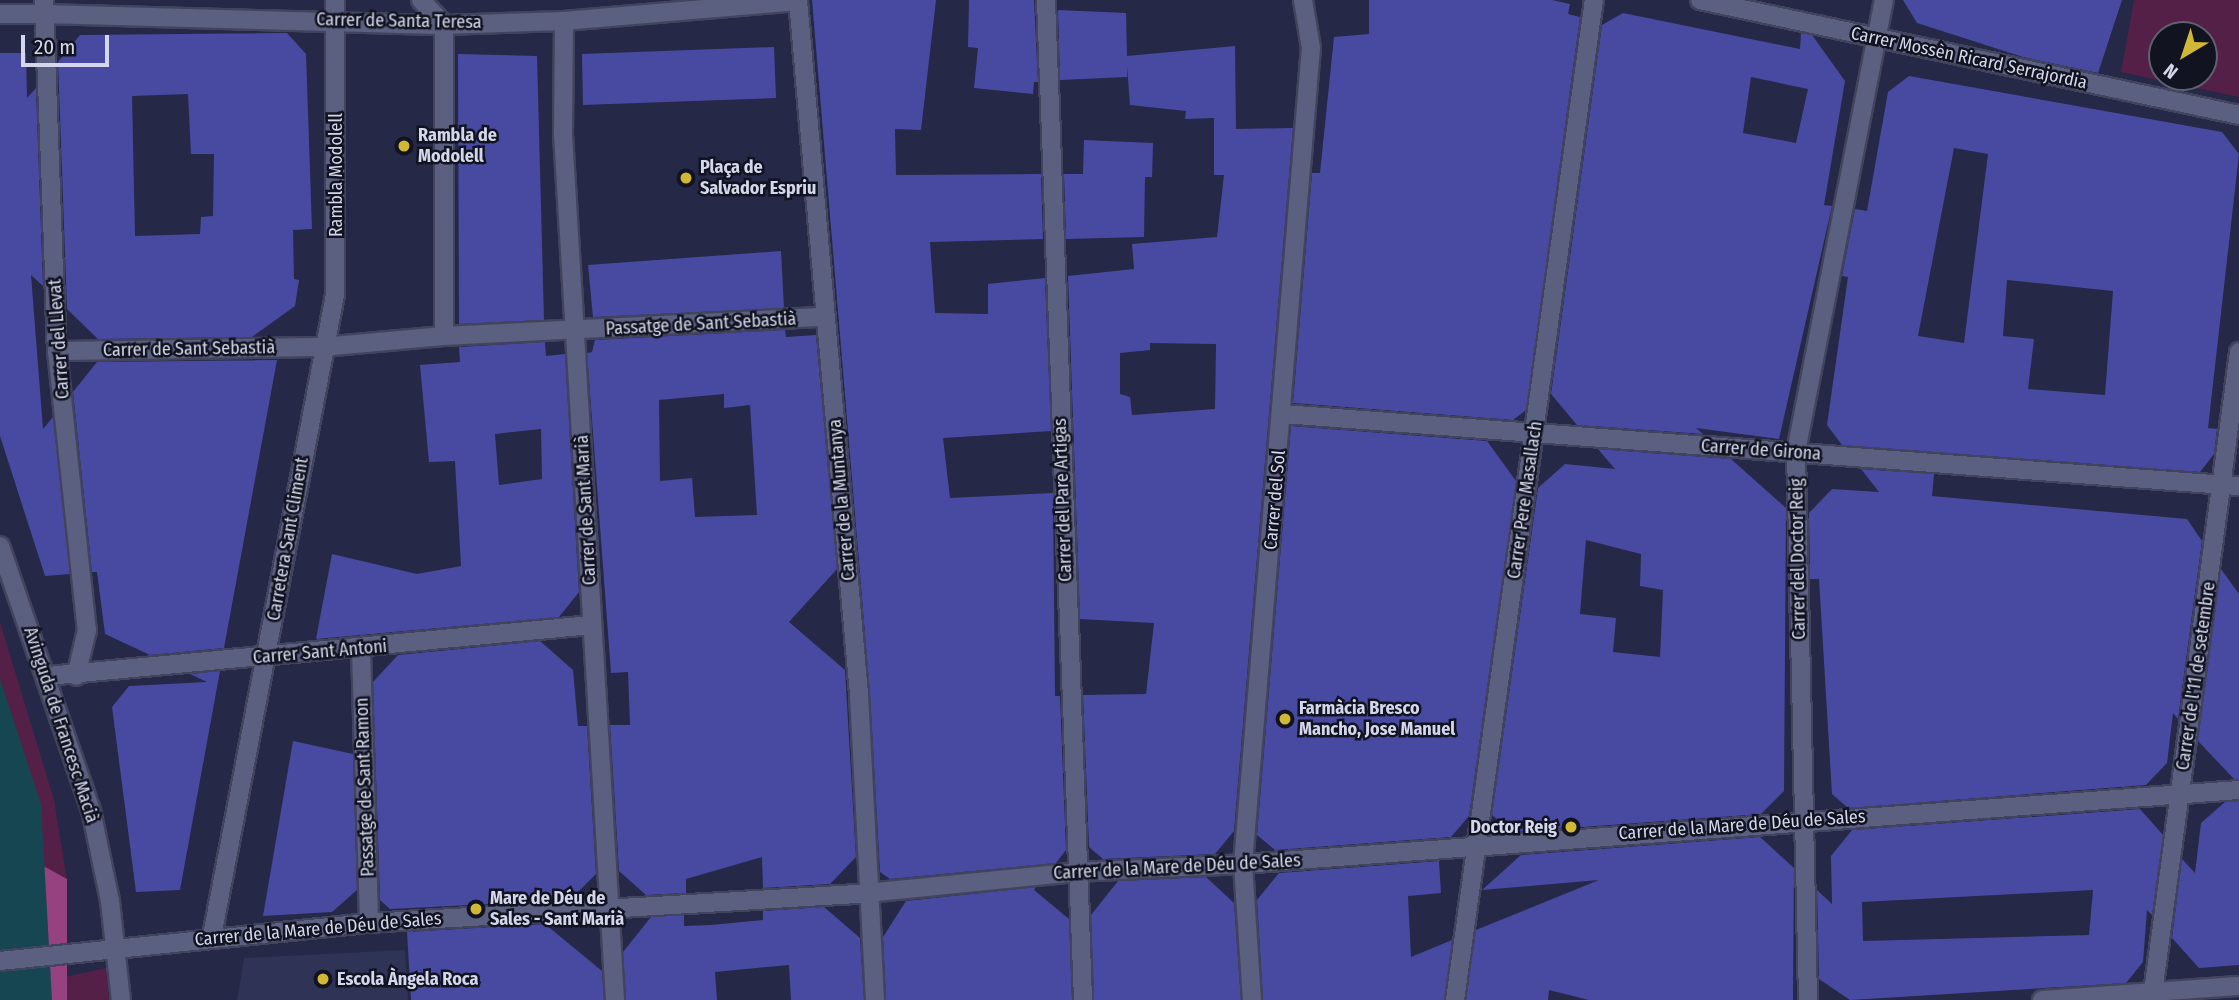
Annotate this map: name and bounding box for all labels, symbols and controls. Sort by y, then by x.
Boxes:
street label: Carrer de Santa Teresa [316,9,482,33]
scale bar [24,21,112,65]
north arrow [2148,21,2218,91]
street label: Carrer Mossèn Ricard Serrajordia [1849,22,2089,94]
text: 20 m [34,34,75,60]
text: N [2159,59,2182,84]
street label: Rambla Modolell [325,113,347,237]
place label: Rambla de Modolell [418,125,497,168]
marker: Rambla de Modolell [396,138,412,154]
place label: Plaça de Salvador Espriu [700,157,816,200]
marker: Plaça de Salvador Espriu [678,170,694,186]
street label: Carrer del Llevat [44,278,74,400]
street label: Passatge de Sant Sebastià [605,308,797,340]
street label: Carrer de Sant Sebastià [103,337,275,361]
street label: Carrer de la Muntanya [824,418,860,582]
street label: Carrer del Pare Artigas [1049,418,1077,582]
street label: Carrer Pere Masallach [1503,420,1547,580]
street label: Carrer de Sant Marià [571,434,601,586]
street label: Carrer de Girona [1700,435,1822,465]
street label: Carrer del Sol [1260,449,1290,551]
street label: Carretera Sant Climent [263,456,313,622]
street label: Carrer del Doctor Reig [1786,478,1810,640]
street label: Carrer de l'11 de setembre [2172,580,2220,772]
street label: Avinguda de Francesc Macià [19,624,103,826]
street label: Carrer Sant Antoni [252,635,388,669]
street label: Passatge de Sant Ramon [351,697,379,877]
place label: Farmàcia Bresco Mancho, Jose Manuel [1299,698,1455,740]
marker: Farmàcia Bresco Mancho, Jose Manuel [1277,711,1293,727]
street label: Carrer de la Mare de Déu de Sales [1618,806,1866,844]
place label: Doctor Reig [1470,816,1557,838]
marker: Doctor Reig [1563,819,1579,835]
street label: Carrer de la Mare de Déu de Sales [1053,850,1301,884]
place label: Mare de Déu de Sales - Sant Marià [490,888,624,930]
marker: Mare de Déu de Sales - Sant Marià [468,901,484,917]
street label: Carrer de la Mare de Déu de Sales [194,907,442,951]
place label: Escola Àngela Roca [337,968,478,990]
marker: Escola Àngela Roca [315,971,331,987]

